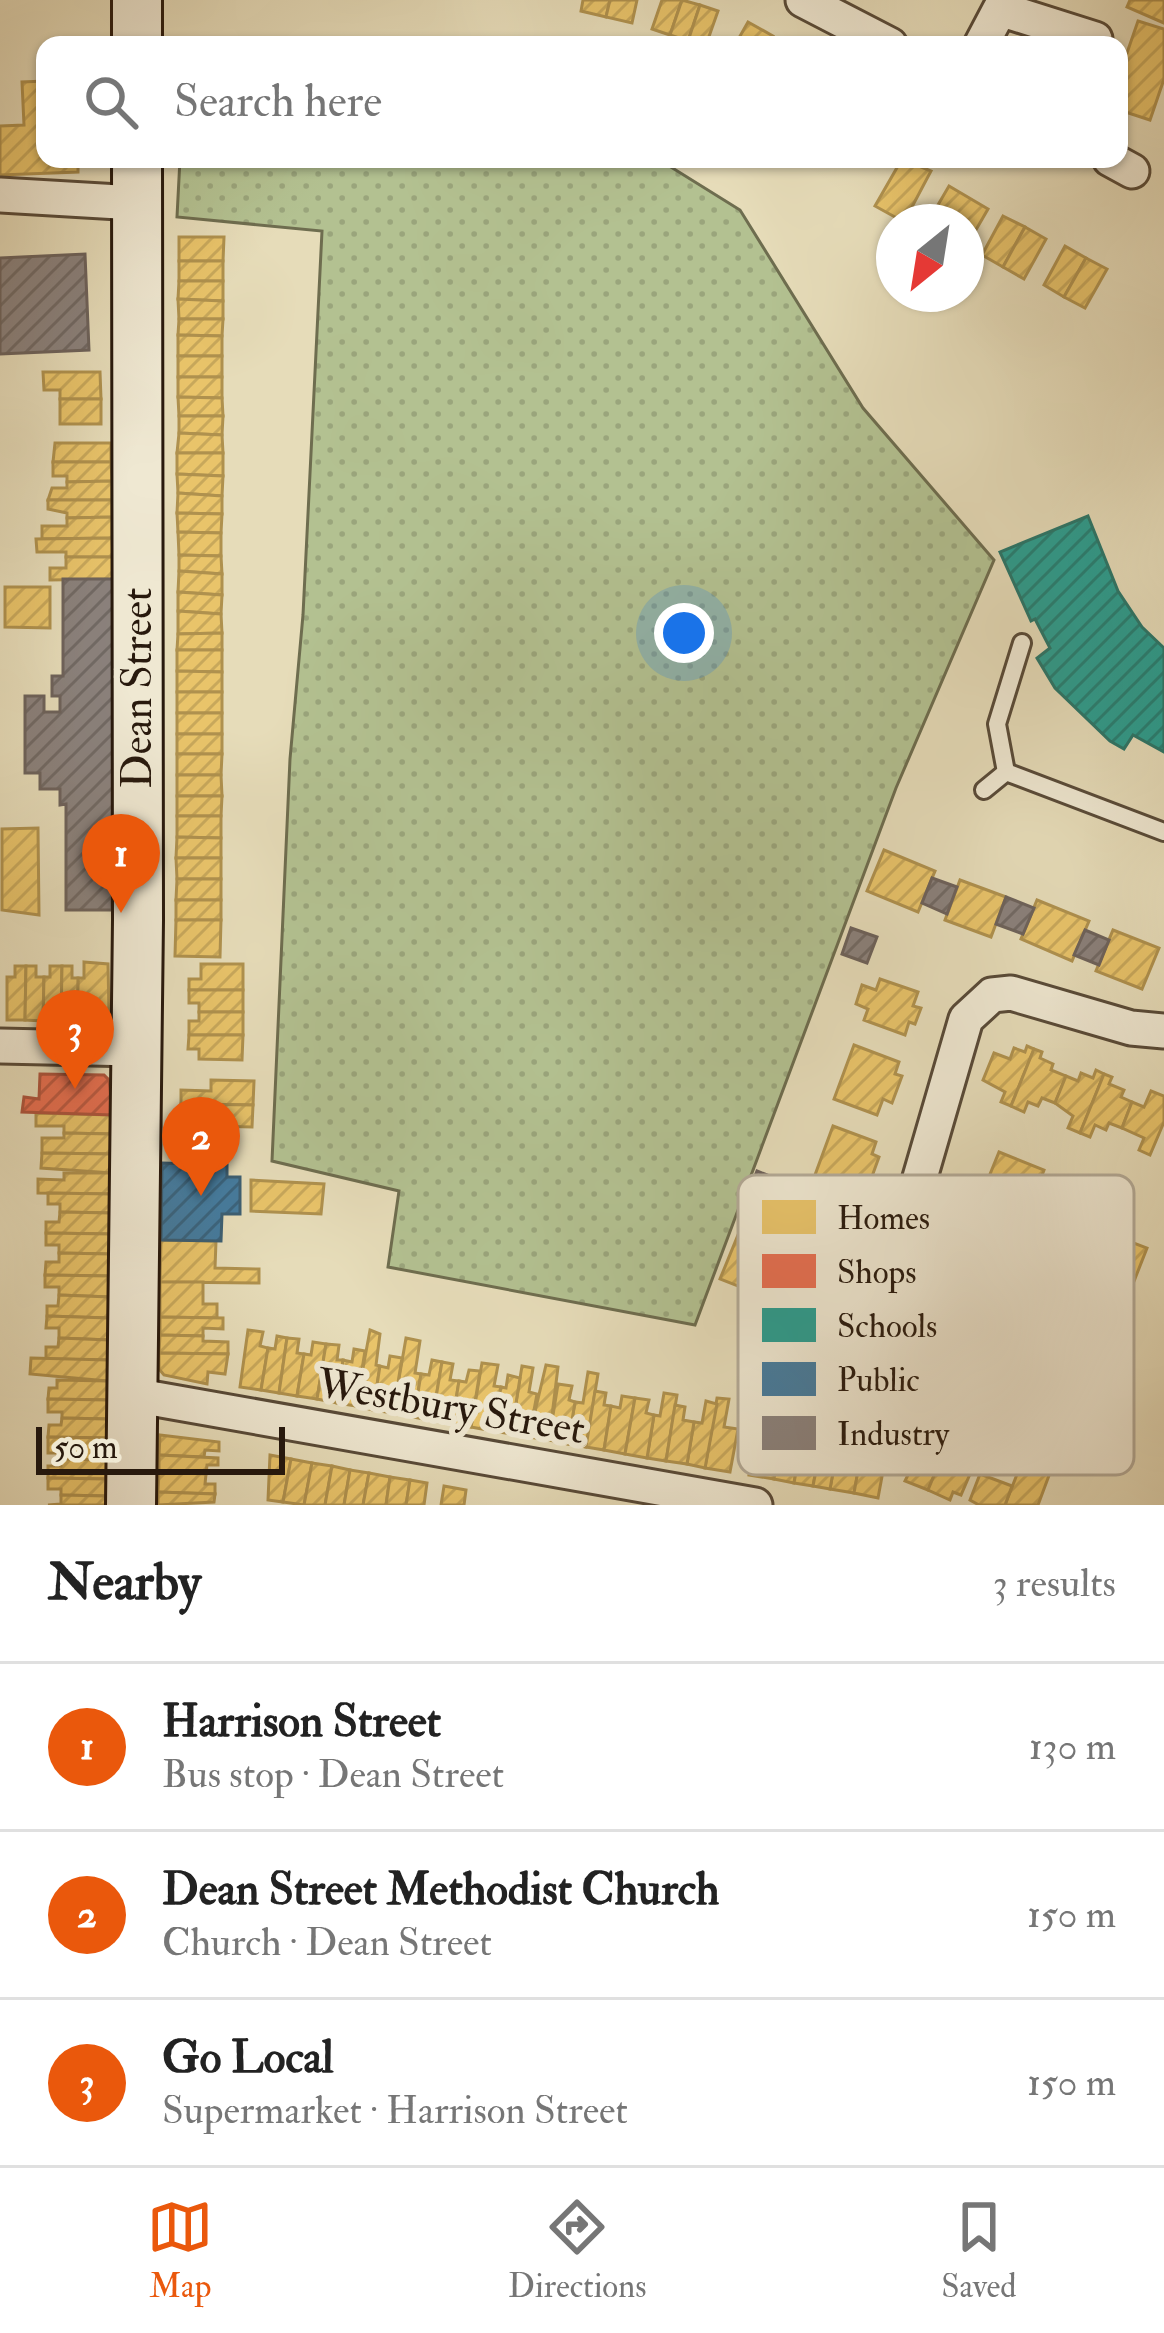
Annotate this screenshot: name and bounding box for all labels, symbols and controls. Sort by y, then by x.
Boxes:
search box [36,36,1128,168]
icon: search [78,69,144,135]
text: Search here [174,74,382,130]
north arrow [876,204,984,312]
street label: Dean Street [112,588,164,788]
your location [654,603,714,663]
pin: 1 [82,814,160,913]
pin: 3 [36,990,114,1089]
pin: 2 [162,1097,240,1196]
legend [738,1175,1134,1475]
text: Homes [837,1198,930,1239]
text: Shops [837,1252,917,1294]
text: Schools [837,1306,937,1347]
street label: Westbury Street [312,1358,589,1456]
text: Public [837,1360,920,1401]
text: Industry [837,1414,950,1455]
scale bar [36,1421,285,1474]
text: 50 m [54,1427,118,1468]
text: Nearby [48,1551,201,1615]
text: 3 results [993,1559,1116,1608]
text: Harrison Street [162,1694,441,1750]
text: 1 [80,1722,94,1771]
text: 130 m [1029,1722,1116,1771]
text: Bus stop · Dean Street [162,1750,504,1799]
text: Dean Street Methodist Church [162,1862,719,1918]
text: 2 [77,1890,97,1939]
text: 150 m [1027,1890,1116,1939]
text: Church · Dean Street [162,1918,492,1967]
text: Go Local [162,2030,334,2086]
text: 3 [80,2058,94,2107]
text: 150 m [1027,2058,1116,2107]
text: Supermarket · Harrison Street [162,2086,628,2135]
tab: Map [147,2194,213,2307]
tab: Directions [508,2194,647,2307]
tab: Saved [941,2194,1017,2307]

